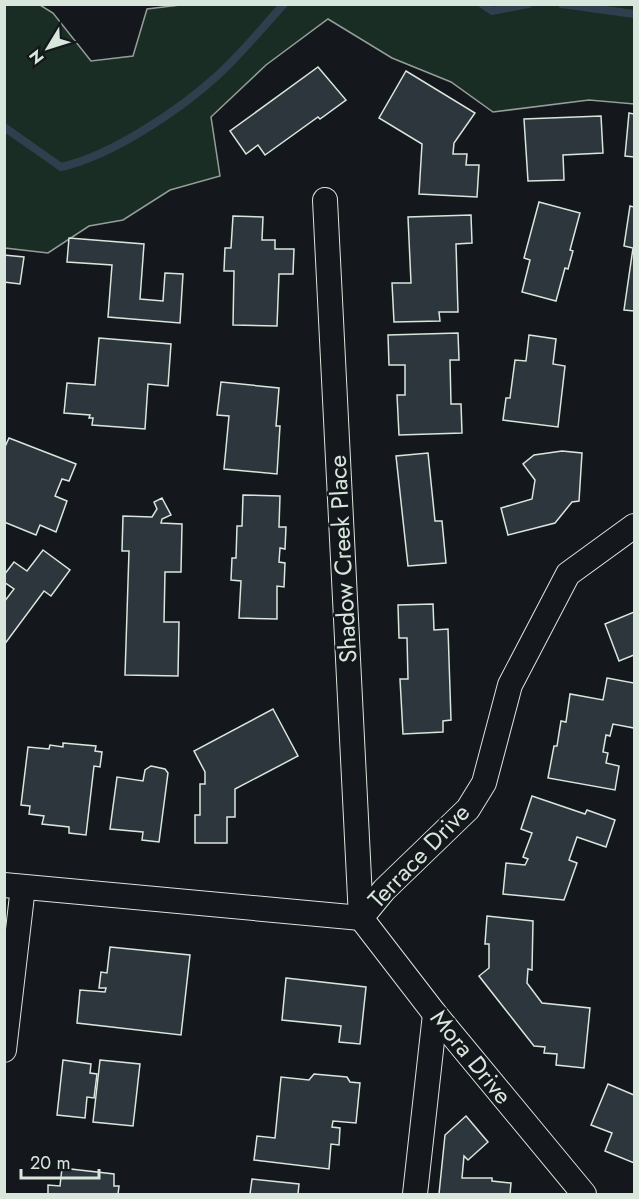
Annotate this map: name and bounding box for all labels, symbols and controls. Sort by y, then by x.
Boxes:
north arrow [18,18,78,78]
text: N [24,45,50,69]
street label: Shadow Creek Place [320,454,365,664]
street label: Terrace Drive [360,795,478,916]
street label: Mora Drive [422,1002,521,1112]
scale bar [21,1142,99,1180]
text: 20 m [30,1150,70,1176]

